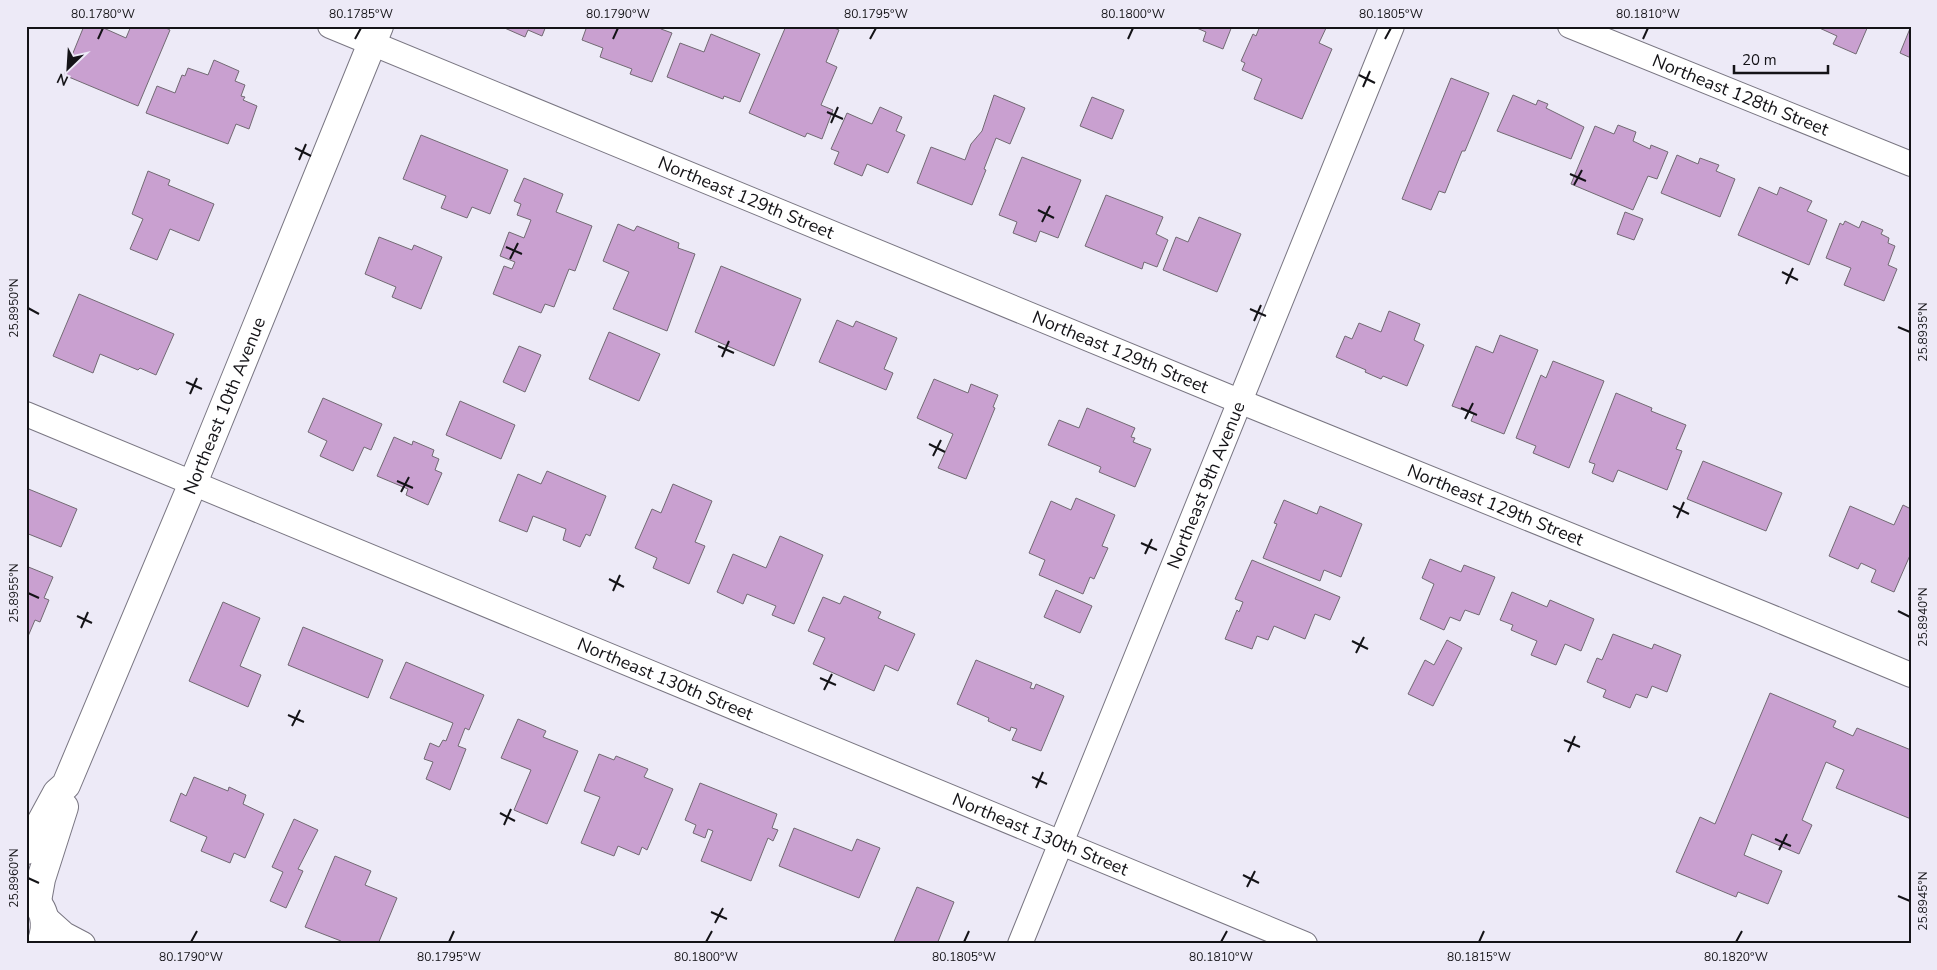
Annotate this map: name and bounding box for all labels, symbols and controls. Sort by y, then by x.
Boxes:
text: 80.1780°W [71,6,135,22]
text: 80.1785°W [329,6,393,22]
text: 80.1790°W [586,6,650,22]
text: 80.1795°W [844,6,908,22]
text: 80.1800°W [1101,6,1165,22]
text: 80.1805°W [1359,6,1423,22]
text: 80.1810°W [1616,6,1680,22]
north arrow [42,42,92,92]
scale bar [1734,42,1828,74]
street label: Northeast 128th Street [1649,49,1833,142]
text: 20 m [1742,50,1777,70]
text: N [54,69,71,90]
street label: Northeast 129th Street [654,151,838,245]
text: 25.8950°N [6,278,22,338]
text: 25.8935°N [1915,302,1931,362]
street label: Northeast 129th Street [1029,305,1213,399]
street label: Northeast 10th Avenue [178,313,271,498]
street label: Northeast 9th Avenue [1161,398,1251,573]
street label: Northeast 129th Street [1404,459,1588,552]
text: 25.8955°N [6,563,22,623]
text: 25.8940°N [1915,587,1931,647]
street label: Northeast 130th Street [574,632,757,726]
street label: Northeast 130th Street [949,787,1133,882]
text: 25.8960°N [6,848,22,908]
text: 25.8945°N [1915,871,1931,931]
text: 80.1790°W [159,949,223,965]
text: 80.1795°W [417,949,481,965]
text: 80.1800°W [674,949,738,965]
text: 80.1805°W [932,949,996,965]
text: 80.1810°W [1189,949,1253,965]
text: 80.1815°W [1447,949,1511,965]
text: 80.1820°W [1704,949,1768,965]

